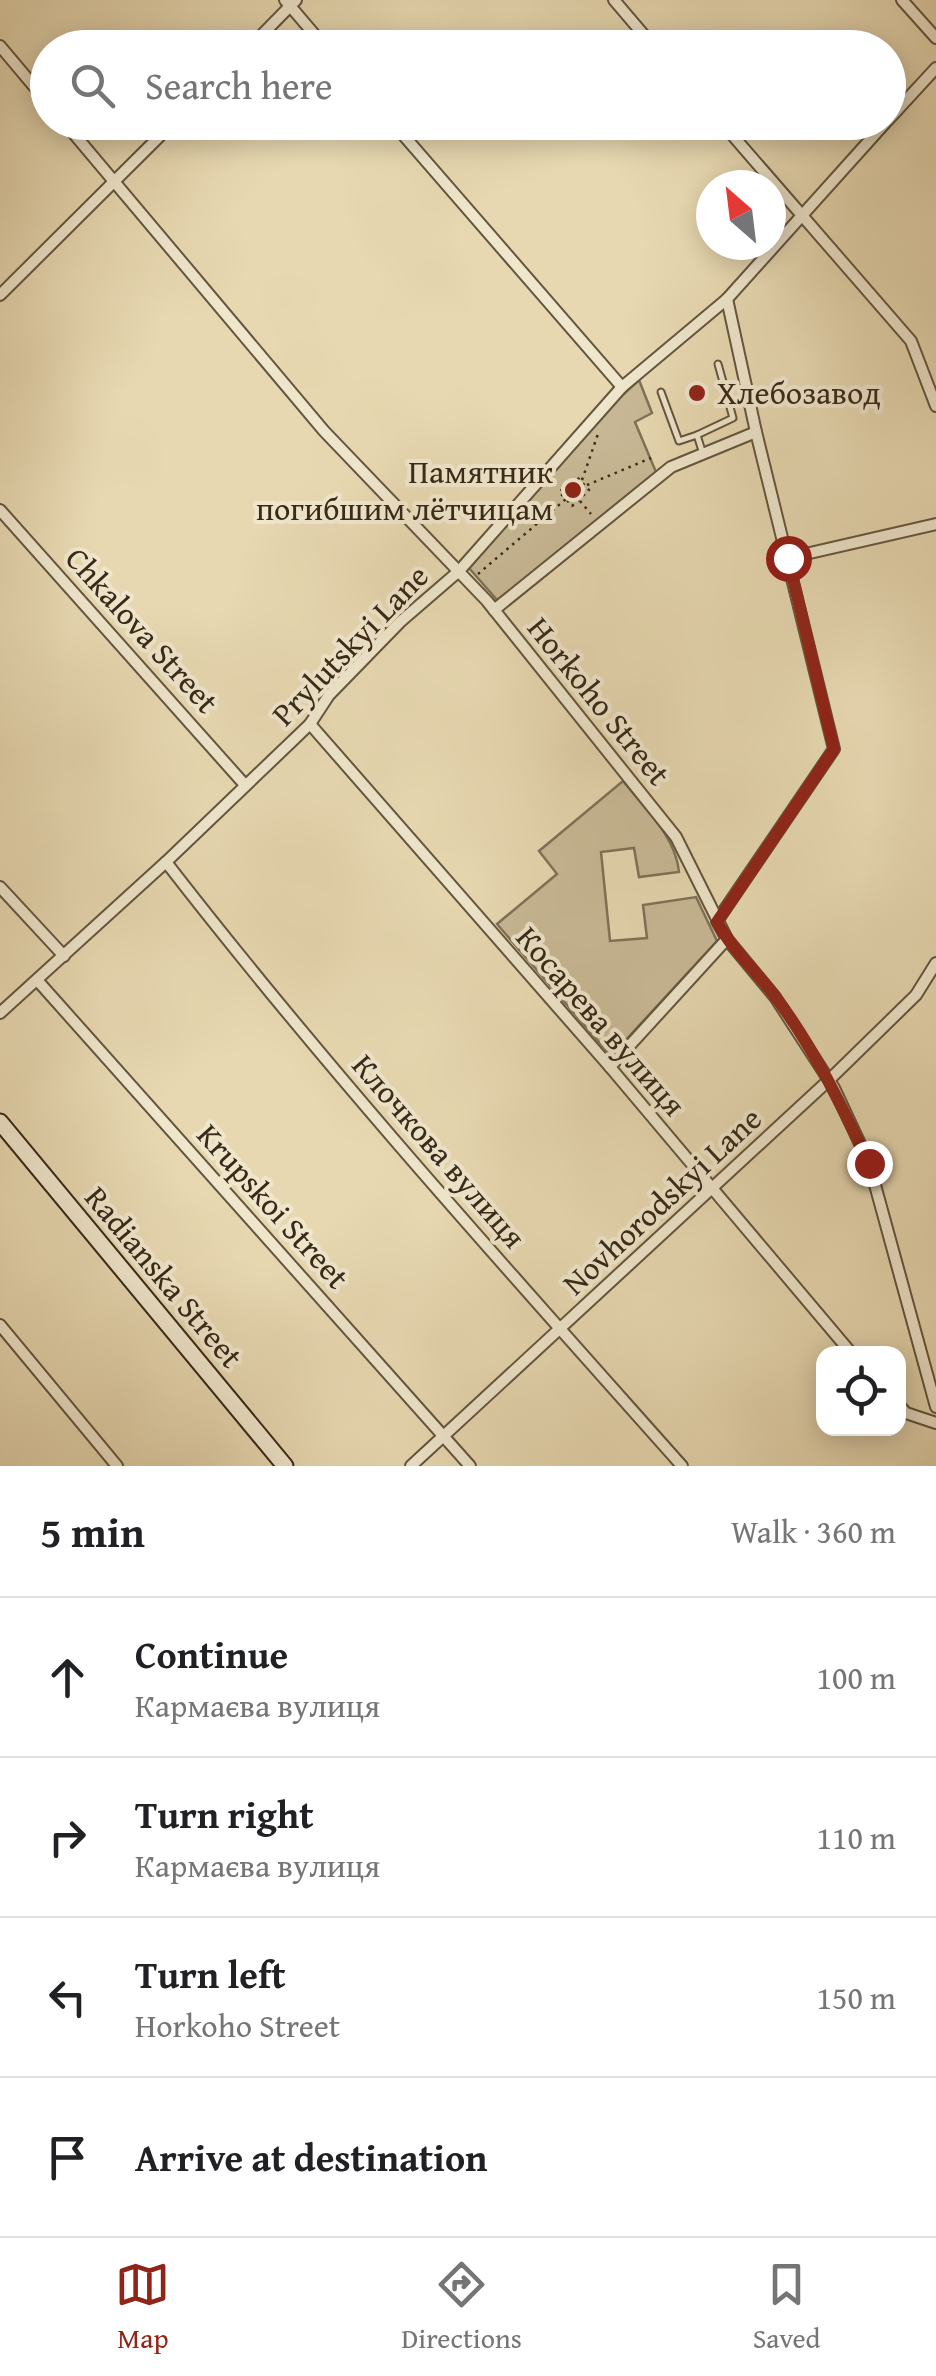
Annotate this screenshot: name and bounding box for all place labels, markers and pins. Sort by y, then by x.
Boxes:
place label: Хлебозавод [717,369,881,416]
marker: Хлебозавод [686,382,708,404]
place label: Памятник погибшим лётчицам [256,448,553,532]
marker: Памятник погибшим лётчицам [562,479,584,501]

